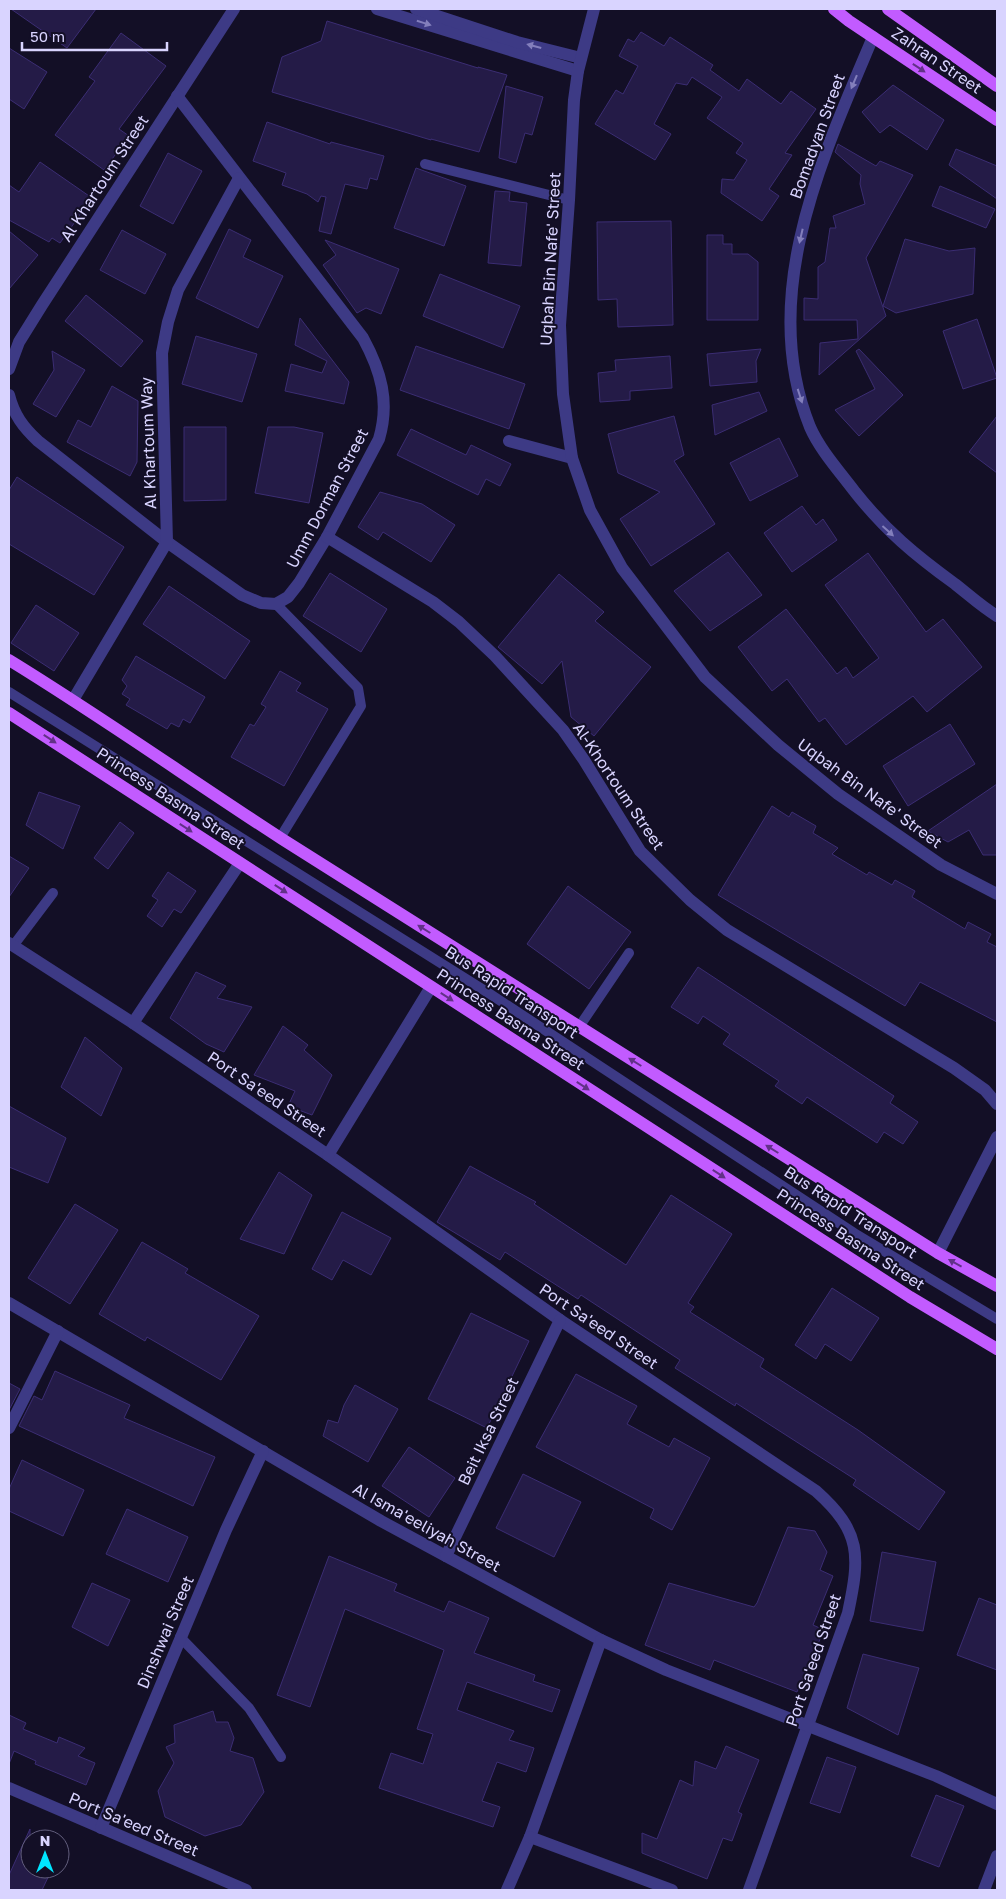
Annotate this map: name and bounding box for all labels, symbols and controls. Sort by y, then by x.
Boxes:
one-way arrow [417,19,432,27]
scale bar [22,20,168,52]
street label: Zahran Street [888,22,986,98]
text: 50 m [30,27,65,45]
one-way arrow [526,42,541,50]
one-way arrow [912,63,926,73]
street label: Bomadyan Street [785,71,849,201]
one-way arrow [849,75,857,89]
street label: Al Khartoum Street [56,111,152,245]
street label: Uqbah Bin Nafe' Street [535,172,565,346]
one-way arrow [797,228,805,243]
street label: Al Khartoum Way [136,377,160,509]
one-way arrow [797,389,805,404]
street label: Umm Dorman Street [282,425,372,571]
one-way arrow [882,525,894,537]
street label: Al-Khortoum Street [569,719,669,853]
street label: Uqbah Bin Nafe' Street [794,734,946,852]
one-way arrow [43,735,56,744]
street label: Princess Basma Street [93,743,249,853]
one-way arrow [179,823,193,832]
one-way arrow [275,885,288,894]
one-way arrow [417,924,430,933]
street label: Bus Rapid Transport [442,941,582,1043]
street label: Princess Basma Street [433,964,589,1074]
one-way arrow [440,992,453,1002]
street label: Port Sa'eed Street [204,1047,330,1141]
one-way arrow [628,1058,641,1067]
one-way arrow [576,1081,590,1090]
one-way arrow [766,1144,779,1154]
street label: Bus Rapid Transport [781,1161,921,1263]
one-way arrow [713,1169,726,1179]
street label: Princess Basma Street [773,1184,929,1294]
one-way arrow [947,1259,962,1267]
street label: Port Sa'eed Street [536,1279,662,1373]
street label: Beit Iksa Street [453,1374,523,1488]
street label: Al Isma'eeliyah Street [350,1478,504,1576]
street label: Dinshwai Street [132,1572,198,1692]
street label: Port Sa'eed Street [781,1591,845,1729]
street label: Port Sa'eed Street [66,1788,202,1860]
north arrow [20,1829,70,1879]
text: N [40,1832,50,1849]

